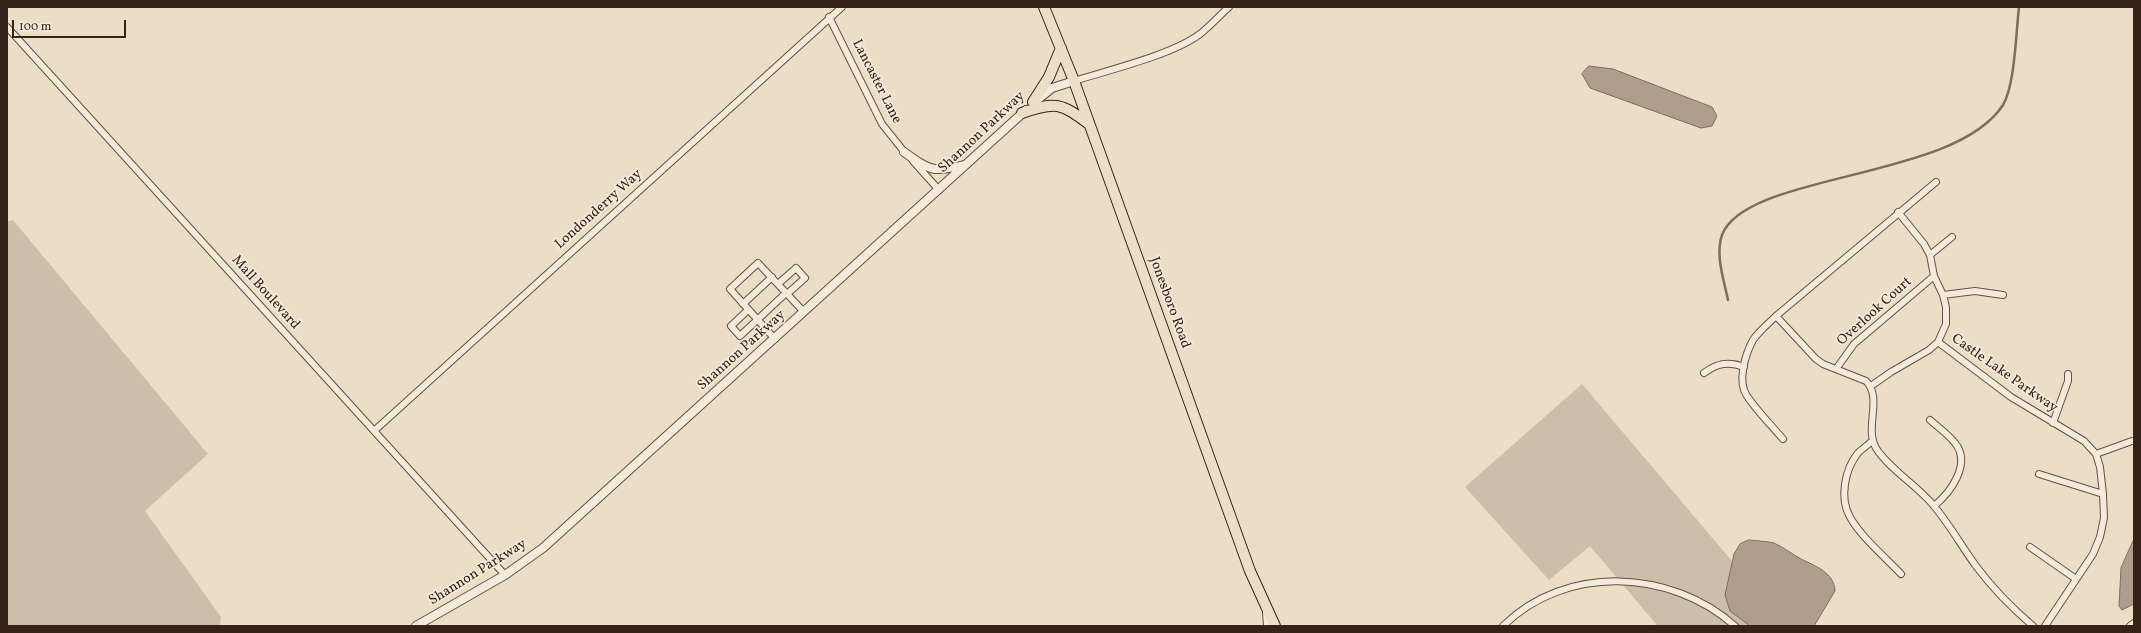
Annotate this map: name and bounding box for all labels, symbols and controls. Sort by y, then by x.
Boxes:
scale bar [14,12,128,38]
text: 100 m [19,19,51,35]
street label: Lancaster Lane [848,37,904,127]
street label: Shannon Parkway [935,89,1029,177]
street label: Londonderry Way [552,167,646,253]
street label: Mall Boulevard [227,252,303,334]
street label: Jonesboro Road [1145,255,1193,351]
street label: Overlook Court [1834,274,1916,350]
street label: Shannon Parkway [695,307,789,395]
street label: Castle Lake Parkway [1948,331,2060,417]
street label: Shannon Parkway [426,536,530,610]

